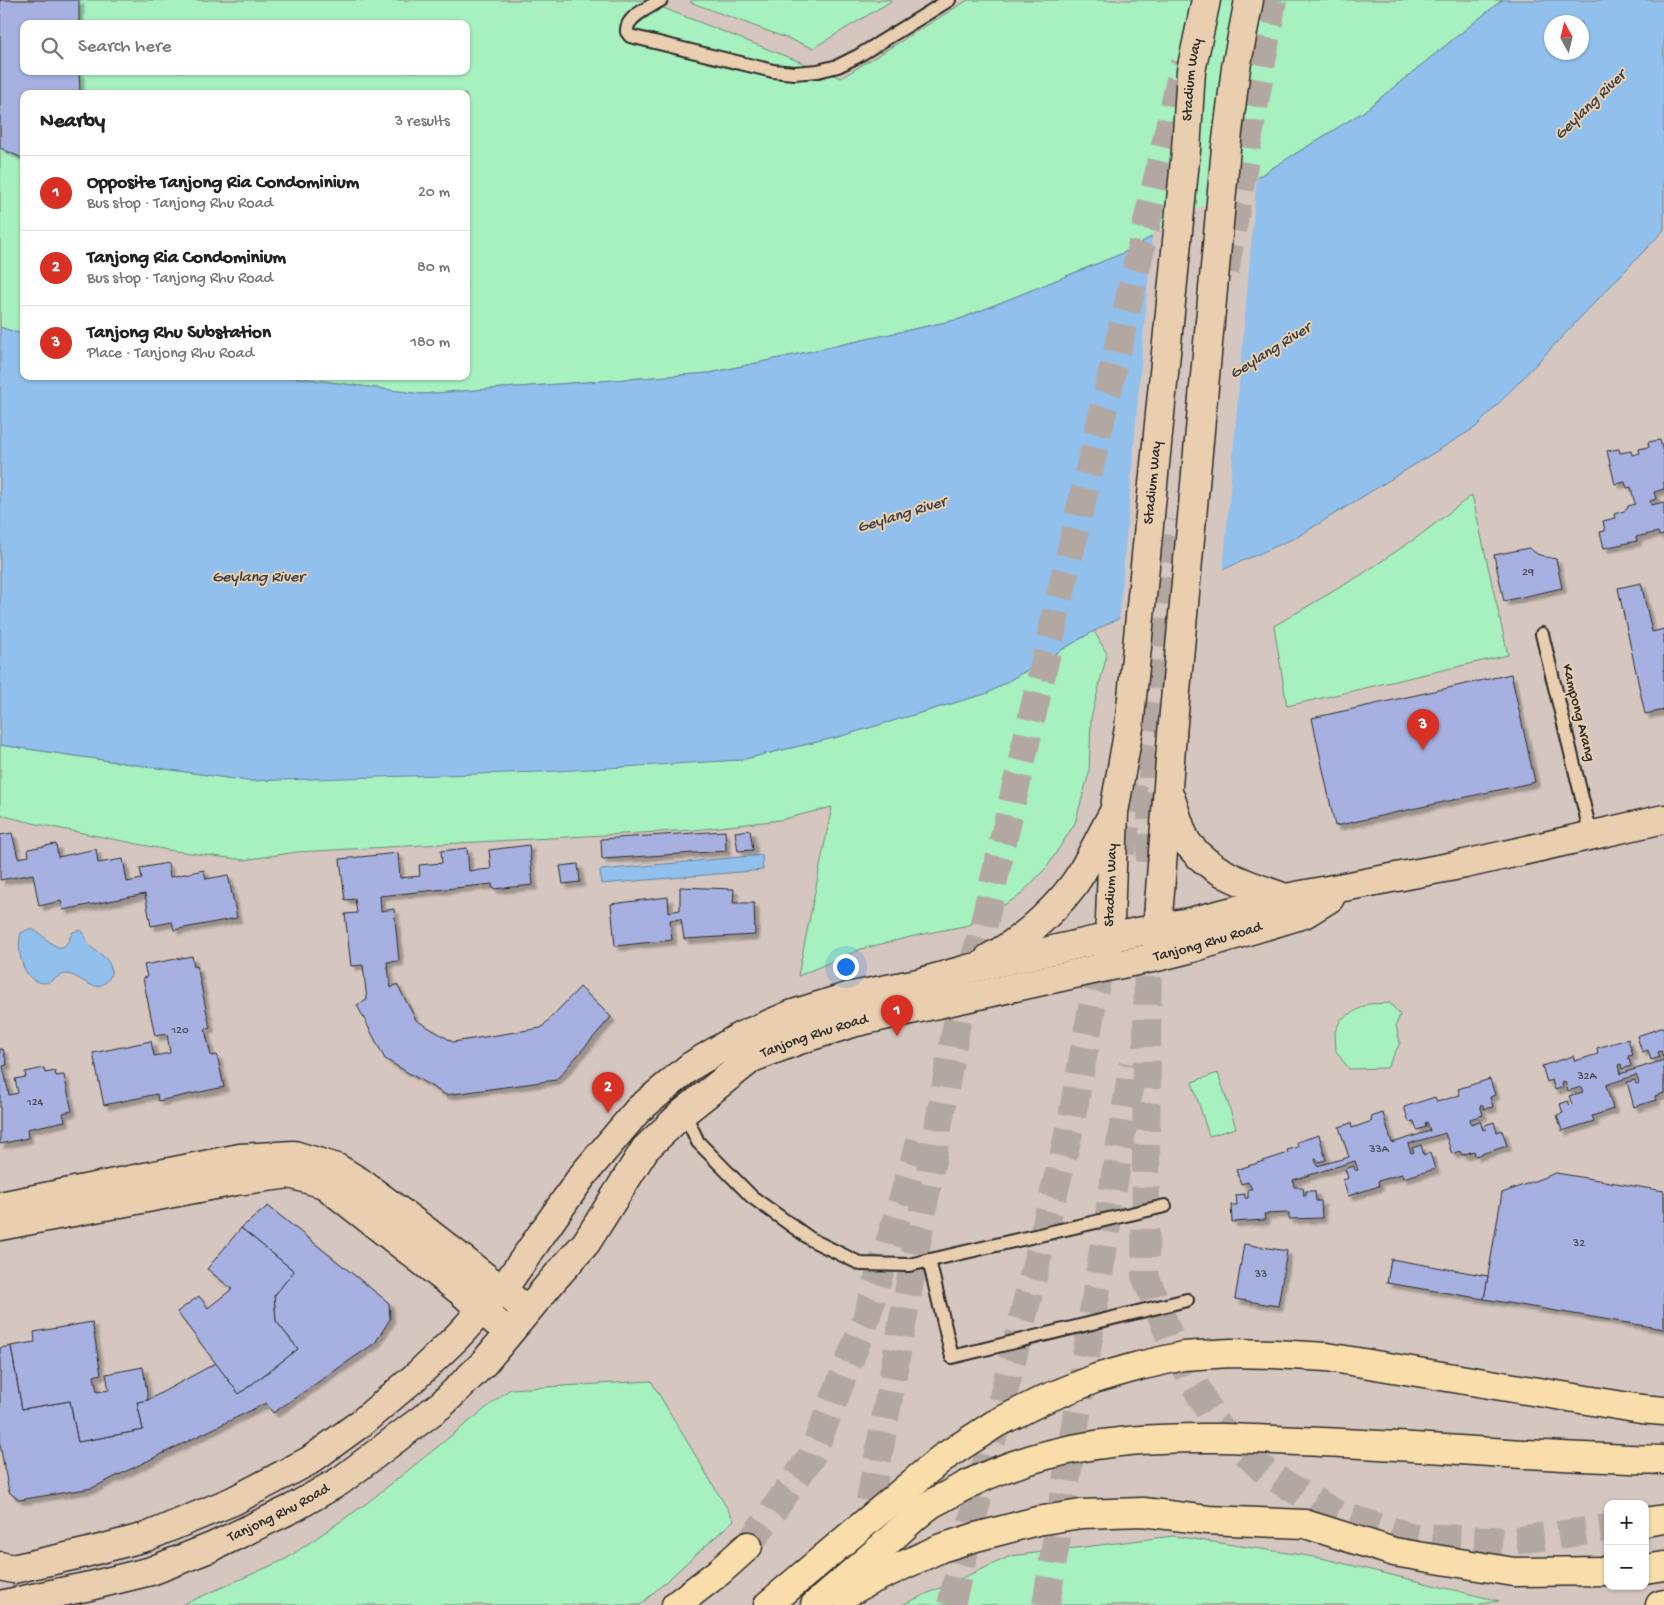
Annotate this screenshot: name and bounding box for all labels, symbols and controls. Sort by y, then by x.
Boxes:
north arrow [1544,15,1589,60]
search box [20,20,470,75]
icon: search [38,34,66,62]
text: Search here [78,36,172,59]
street label: Stadium Way [1179,36,1207,122]
water label: Geylang River [1551,65,1633,145]
text: Nearby [40,110,105,135]
text: 3 results [395,113,450,132]
text: Opposite Tanjong Ria Condominium [87,172,359,195]
text: 1 [53,184,59,203]
text: 20 m [418,184,450,203]
text: Bus stop · Tanjong Rhu Road [87,195,273,214]
text: Tanjong Ria Condominium [87,247,286,270]
text: 2 [52,259,60,278]
text: 80 m [417,259,450,278]
text: Bus stop · Tanjong Rhu Road [87,270,273,289]
water label: Geylang River [1227,318,1318,384]
text: Tanjong Rhu Substation [87,322,271,345]
text: 3 [52,334,60,353]
text: 180 m [411,334,450,353]
text: Place · Tanjong Rhu Road [87,345,254,364]
street label: Stadium Way [1140,440,1166,525]
water label: Geylang River [855,492,952,539]
house number: 29 [1522,566,1534,580]
water label: Geylang River [212,569,307,588]
street label: Kampong Arang [1557,662,1599,764]
pin: 3 [1407,709,1439,750]
street label: Stadium Way [1100,843,1122,927]
street label: Tanjong Rhu Road [1151,918,1265,967]
your location [833,954,859,980]
pin: 1 [881,995,913,1036]
street label: Tanjong Rhu Road [757,1010,871,1063]
house number: 120 [170,1024,189,1038]
house number: 32A [1576,1070,1598,1084]
pin: 2 [592,1072,624,1113]
house number: 124 [26,1096,44,1110]
house number: 33A [1368,1143,1390,1157]
house number: 32 [1572,1237,1585,1251]
house number: 33 [1254,1268,1267,1282]
street label: Tanjong Rhu Road [224,1479,334,1547]
map controls [1604,1500,1649,1590]
button: + [1604,1500,1649,1545]
button: − [1604,1545,1649,1590]

